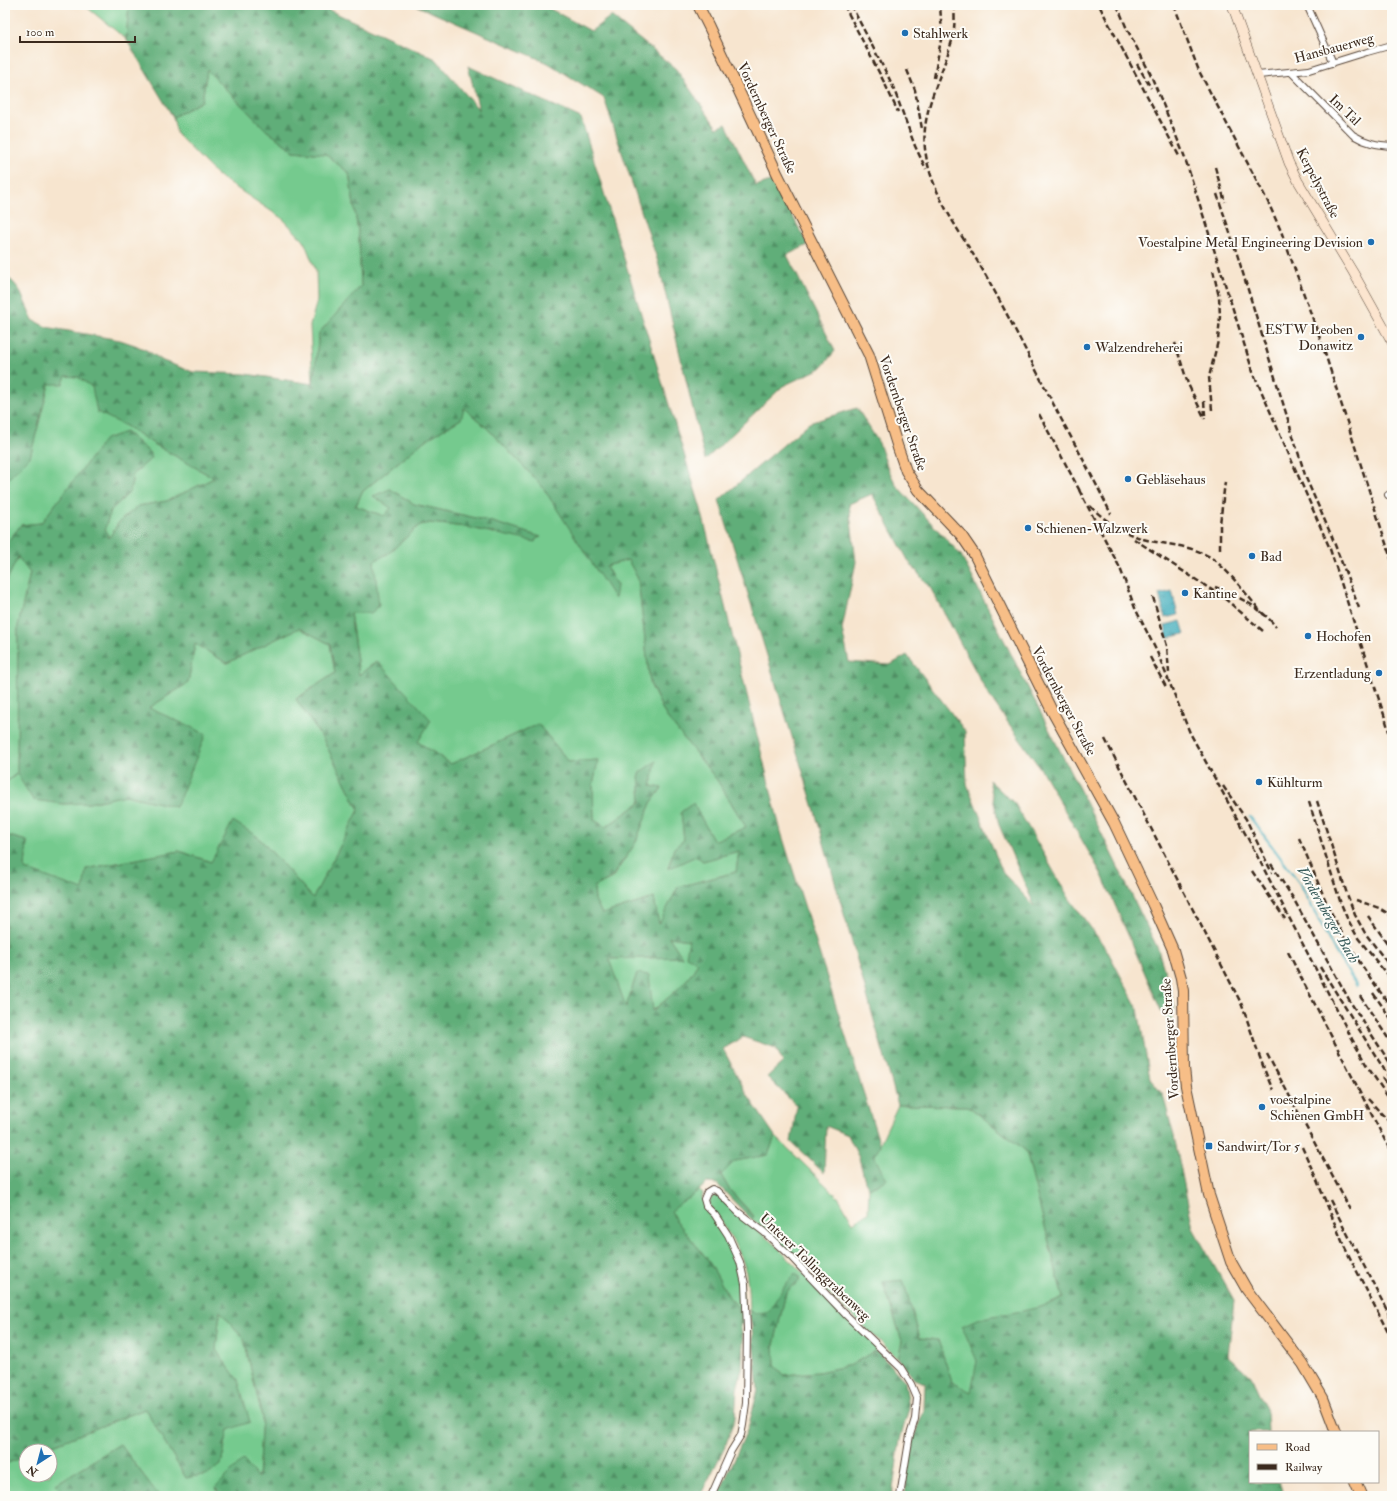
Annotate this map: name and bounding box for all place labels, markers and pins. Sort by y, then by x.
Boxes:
place label: Stahlwerk [913,25,968,42]
marker: Stahlwerk [900,28,910,38]
place label: Voestalpine Metal Engineering Devision [1138,234,1363,252]
marker: Voestalpine Metal Engineering Devision [1366,237,1376,247]
place label: ESTW Leoben Donawitz [1265,321,1353,354]
marker: ESTW Leoben Donawitz [1356,332,1366,342]
place label: Walzendreherei [1094,339,1183,356]
marker: Walzendreherei [1082,342,1092,352]
place label: Gebläsehaus [1136,471,1206,488]
marker: Gebläsehaus [1123,474,1133,484]
place label: Schienen-Walzwerk [1036,520,1148,537]
marker: Schienen-Walzwerk [1023,523,1033,533]
place label: Bad [1260,548,1282,565]
marker: Bad [1247,551,1257,561]
place label: Kantine [1193,585,1237,602]
marker: Kantine [1180,588,1190,598]
place label: Hochofen [1316,628,1371,645]
marker: Hochofen [1303,631,1313,641]
place label: Erzentladung [1294,665,1372,682]
marker: Erzentladung [1374,668,1384,678]
place label: Kühlturm [1267,774,1323,791]
marker: Kühlturm [1254,777,1264,787]
place label: voestalpine Schienen GmbH [1269,1091,1364,1124]
marker: voestalpine Schienen GmbH [1257,1102,1267,1112]
place label: Sandwirt/Tor 5 [1217,1138,1301,1155]
marker: Sandwirt/Tor 5 [1204,1141,1214,1151]

